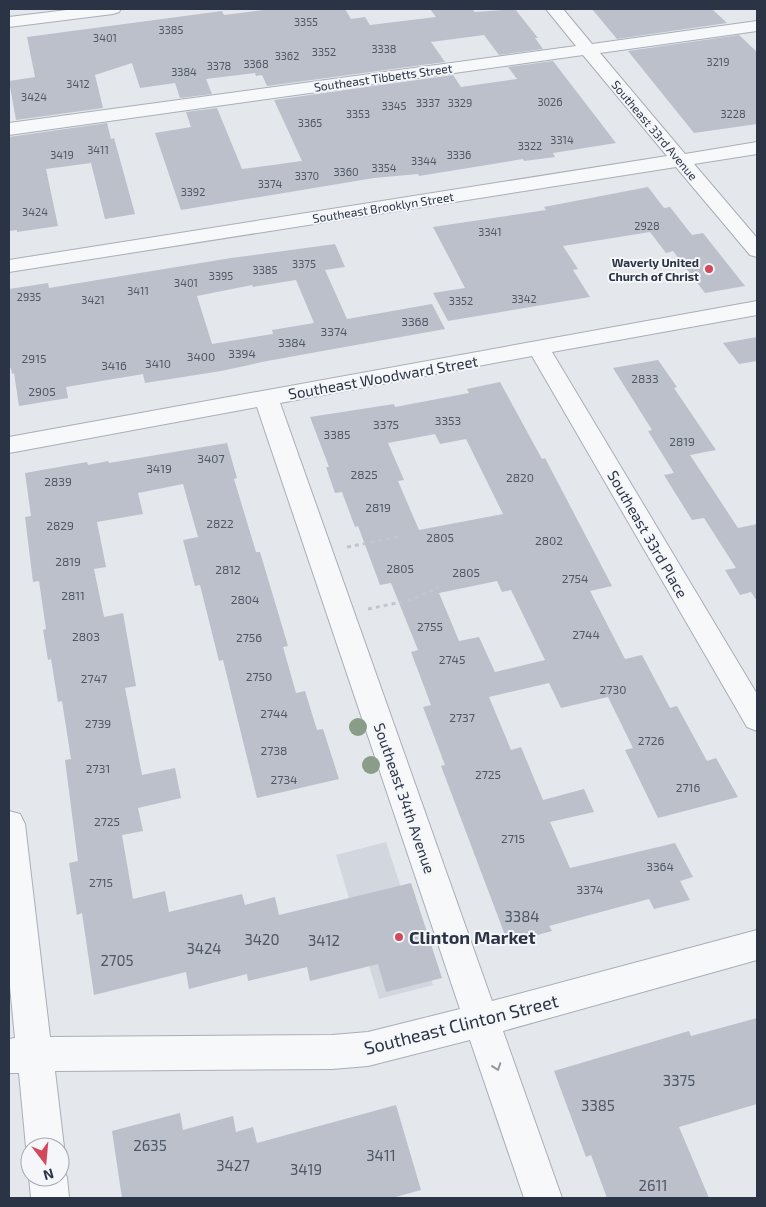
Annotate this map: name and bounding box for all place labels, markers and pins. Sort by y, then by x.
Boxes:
place label: Waverly United Church of Christ [608,255,699,283]
marker: Waverly United Church of Christ [703,263,715,275]
place label: Clinton Market [409,926,536,948]
marker: Clinton Market [393,931,405,943]

